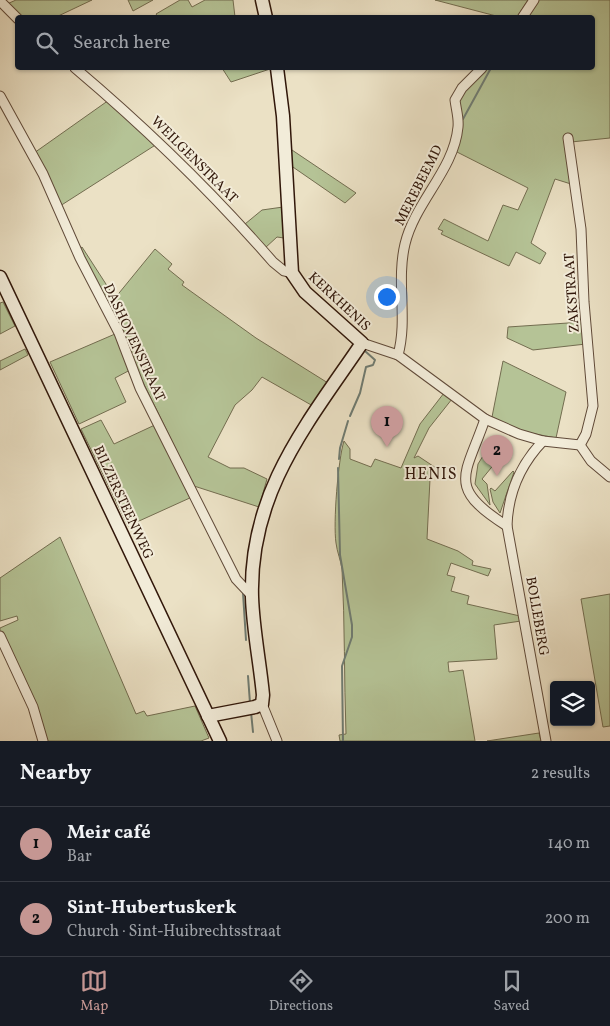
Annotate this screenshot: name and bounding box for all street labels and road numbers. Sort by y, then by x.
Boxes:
street label: WEILGENSTRAAT [146,112,242,208]
street label: MEREBEEMD [391,142,448,229]
street label: ZAKSTRAAT [560,252,585,333]
street label: KERKHENIS [304,268,374,336]
street label: DASHOVENSTRAAT [98,281,169,405]
street label: BILZERSTEENWEG [88,443,157,563]
street label: BOLLEBERG [520,575,553,657]

